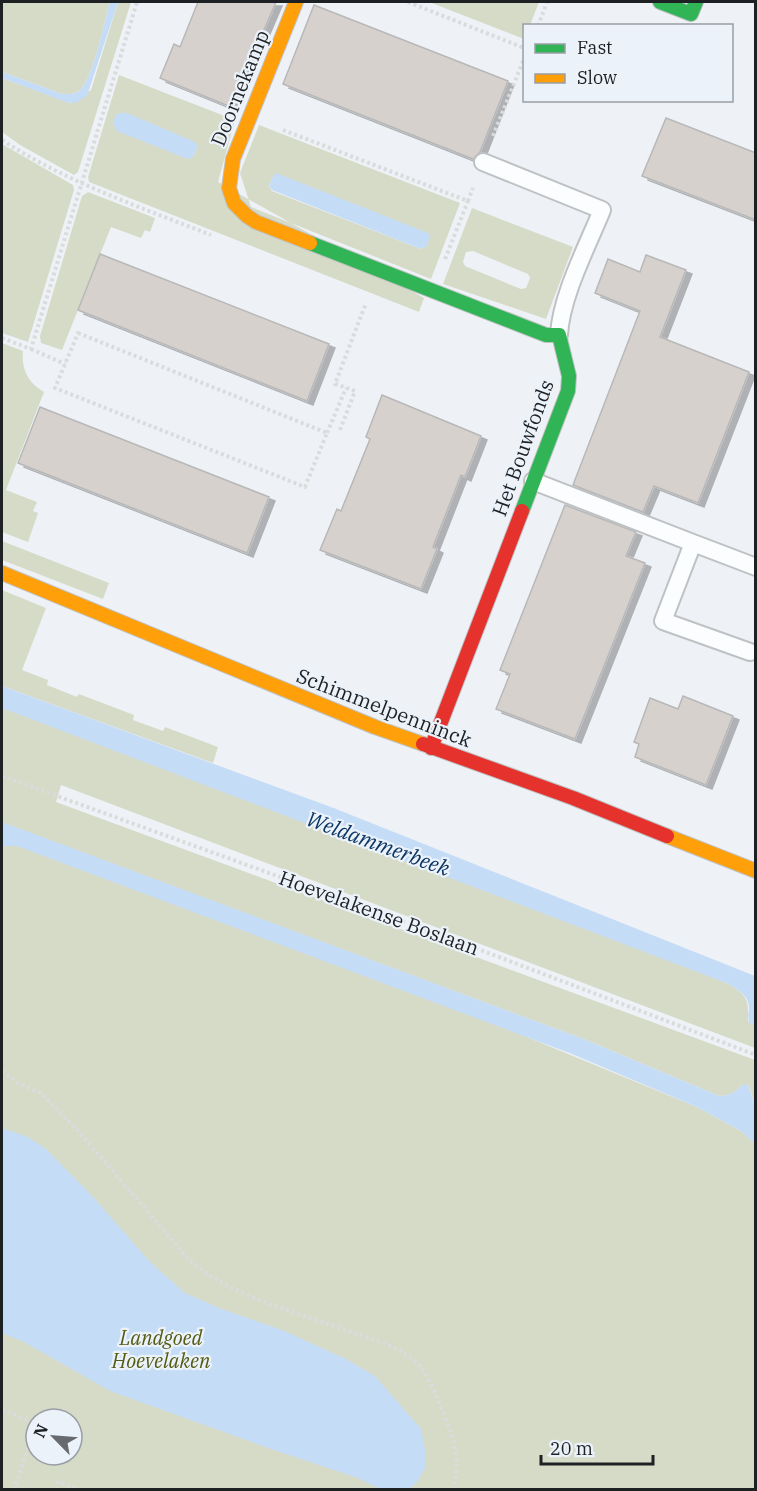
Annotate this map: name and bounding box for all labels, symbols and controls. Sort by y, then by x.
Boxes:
legend [523,24,733,102]
street label: Doornekamp [204,26,275,150]
text: Fast [577,36,612,59]
text: Slow [577,66,617,89]
street label: Het Bouwfonds [485,376,560,520]
street label: Schimmelpenninck [293,662,476,753]
water label: Weldammerbeek [303,804,455,882]
street label: Hoevelakense Boslaan [275,864,483,961]
park label: Landgoed Hoevelaken [111,1324,211,1374]
north arrow [24,1407,84,1467]
text: N [29,1421,52,1441]
scale bar [541,1428,654,1466]
text: 20 m [550,1437,593,1460]

